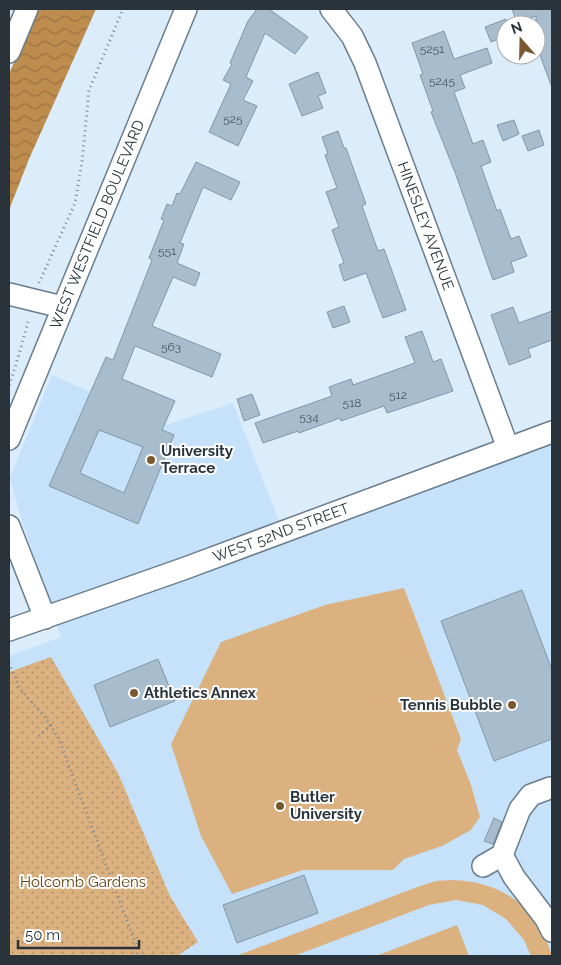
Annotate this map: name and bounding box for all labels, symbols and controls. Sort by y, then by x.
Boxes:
north arrow [496,15,546,65]
text: N [509,18,524,37]
house number: 5251 [420,42,444,56]
house number: 5245 [429,74,455,88]
house number: 525 [223,112,243,126]
street label: WEST WESTFIELD BOULEVARD [46,117,148,332]
street label: HINESLEY AVENUE [393,159,458,293]
house number: 551 [158,244,176,258]
house number: 563 [161,340,181,354]
house number: 512 [389,388,407,402]
house number: 518 [343,396,361,410]
house number: 534 [299,410,319,424]
place label: University Terrace [161,442,234,477]
marker: University Terrace [145,454,157,466]
street label: WEST 52ND STREET [210,499,352,566]
place label: Athletics Annex [144,684,256,702]
marker: Athletics Annex [128,687,140,699]
place label: Tennis Bubble [400,696,502,714]
marker: Tennis Bubble [506,699,518,711]
place label: Butler University [290,788,363,823]
marker: Butler University [274,800,286,812]
park label: Holcomb Gardens [20,873,146,891]
scale bar [18,918,139,950]
text: 50 m [25,926,60,944]

